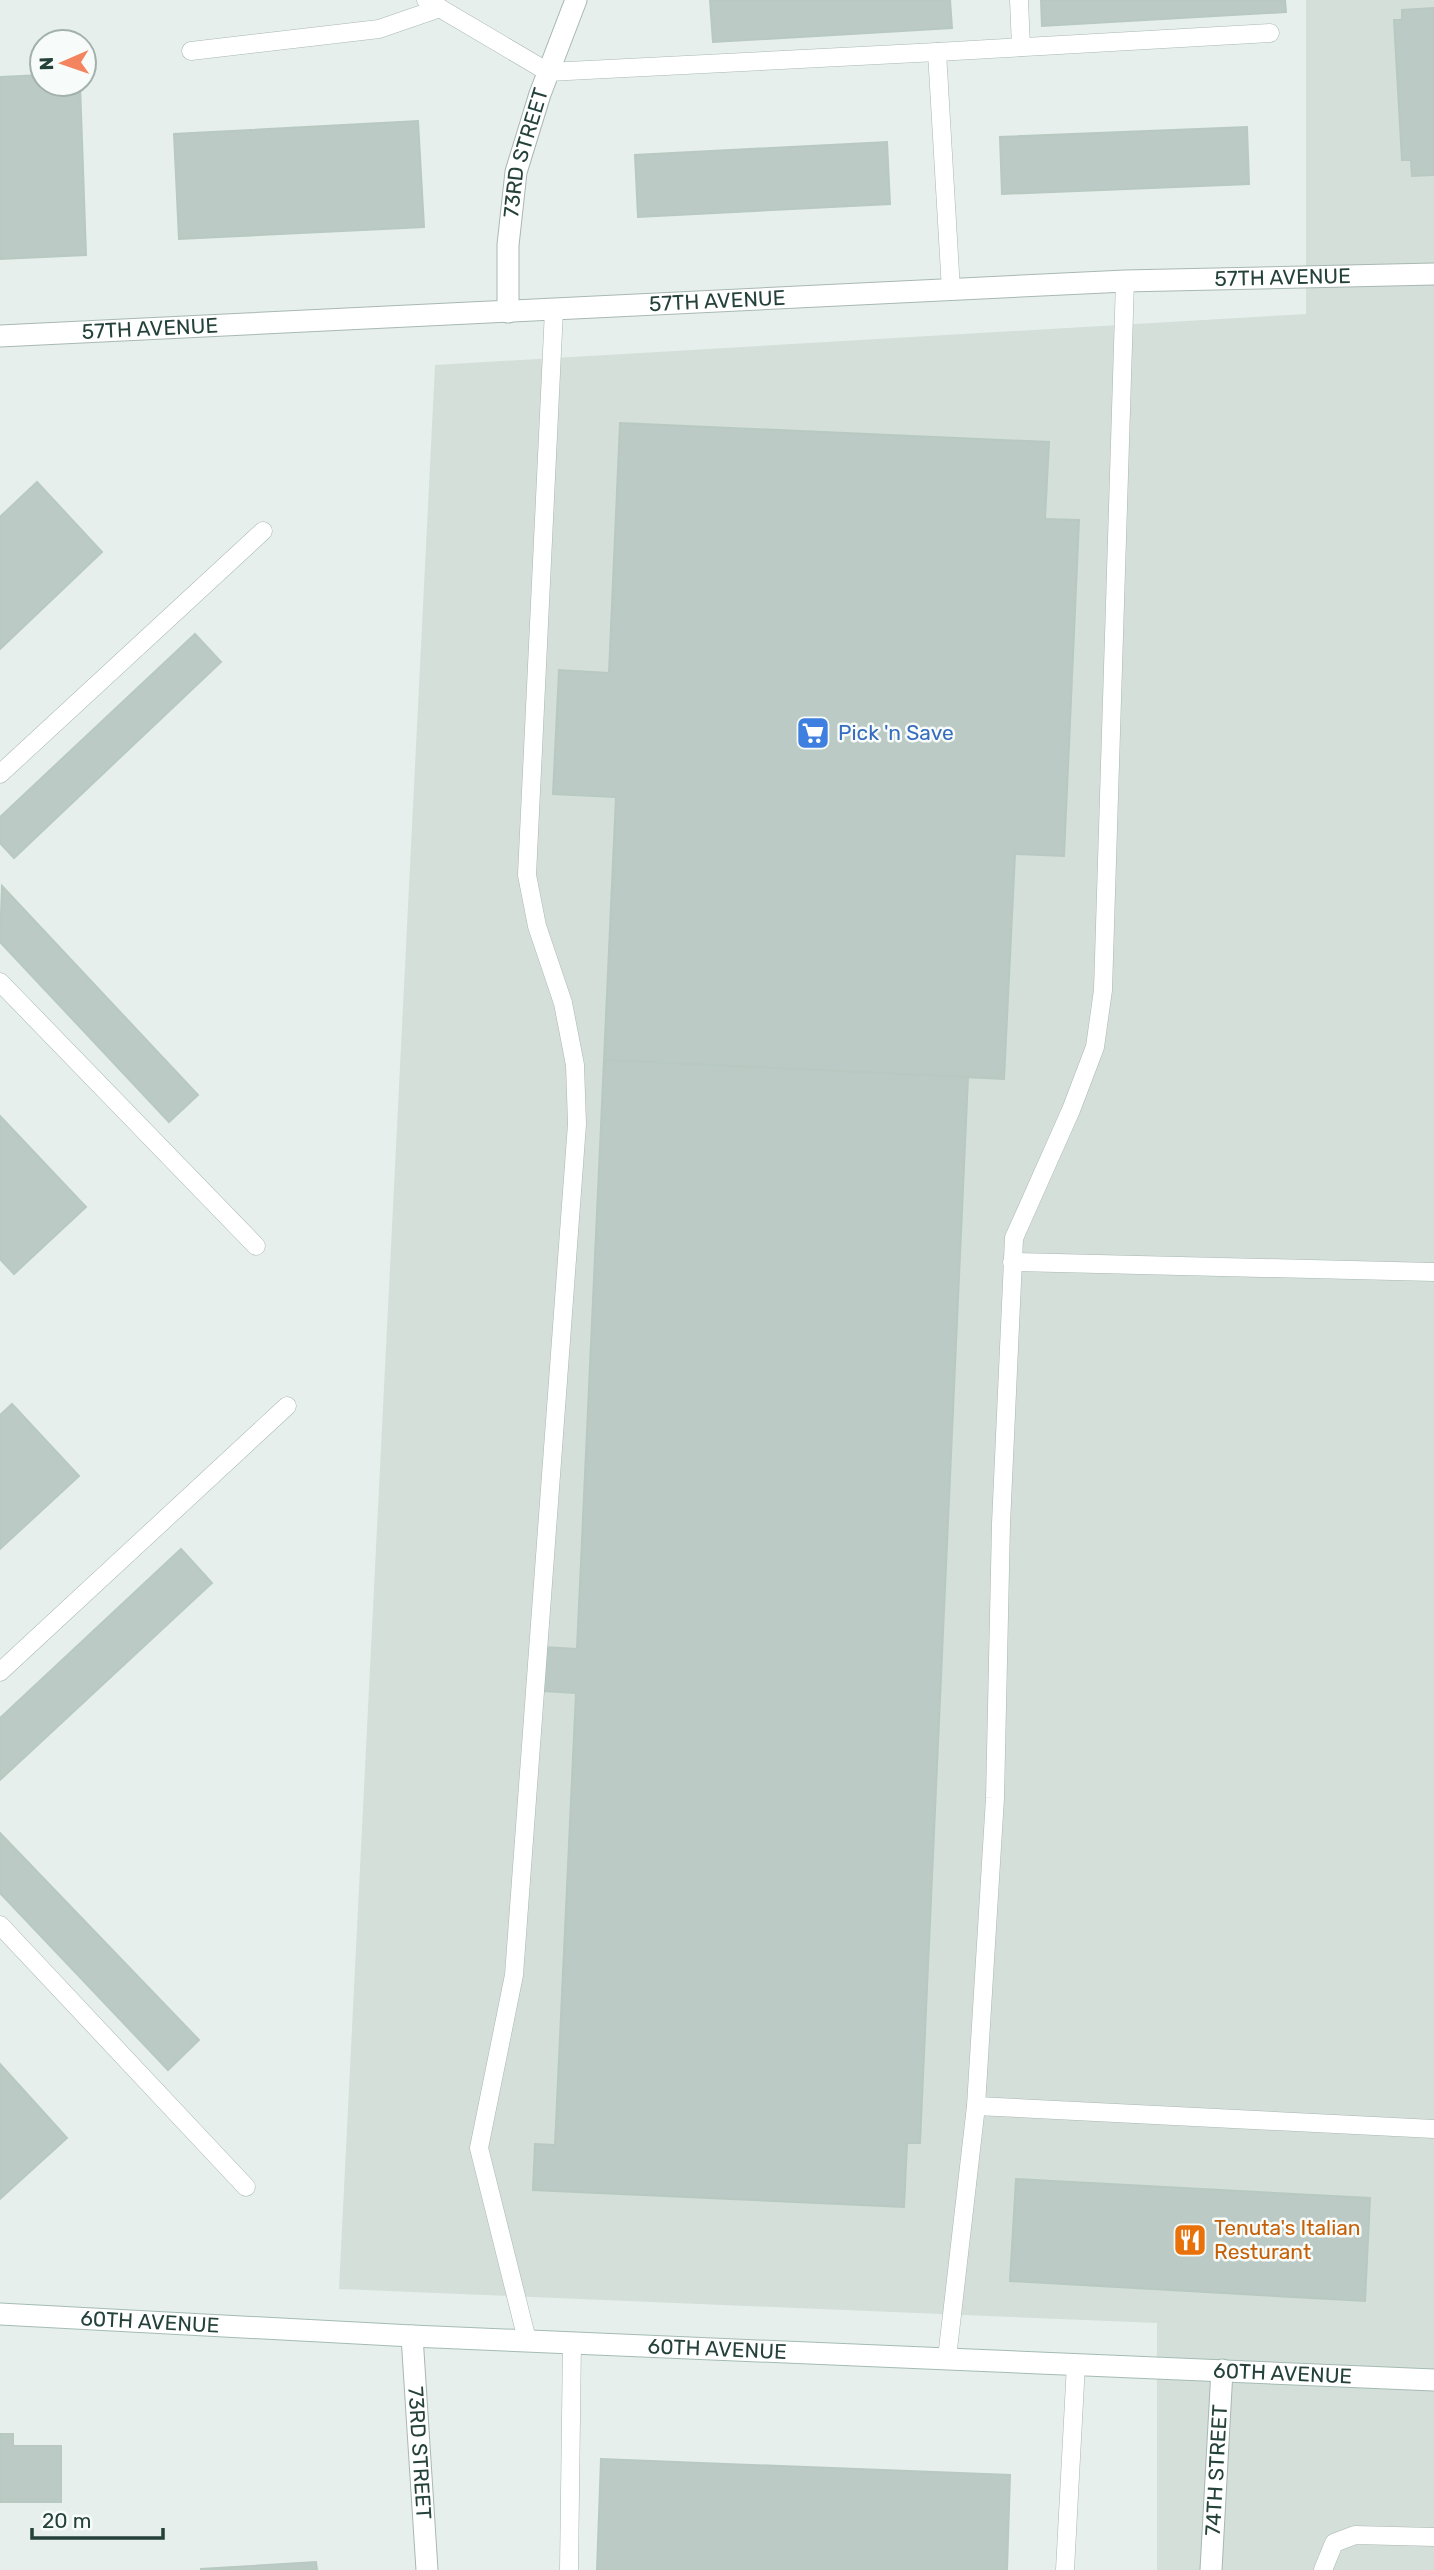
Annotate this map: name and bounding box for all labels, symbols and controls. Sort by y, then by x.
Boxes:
north arrow [28,28,98,98]
text: N [35,56,58,71]
street label: 73RD STREET [498,85,553,219]
street label: 57TH AVENUE [1214,263,1351,291]
street label: 57TH AVENUE [648,285,786,316]
street label: 57TH AVENUE [81,312,219,344]
supermarket icon: Pick 'n Save [794,714,832,752]
place label: Pick 'n Save [838,720,954,745]
place label: Tenuta's Italian Resturant [1214,2215,1361,2264]
restaurant icon: Tenuta's Italian Resturant [1171,2221,1209,2259]
street label: 60TH AVENUE [80,2305,220,2338]
street label: 60TH AVENUE [647,2333,787,2364]
street label: 60TH AVENUE [1213,2358,1353,2388]
street label: 73RD STREET [403,2385,437,2520]
street label: 74TH STREET [1200,2404,1232,2536]
scale bar [32,2496,163,2540]
text: 20 m [42,2508,91,2533]

